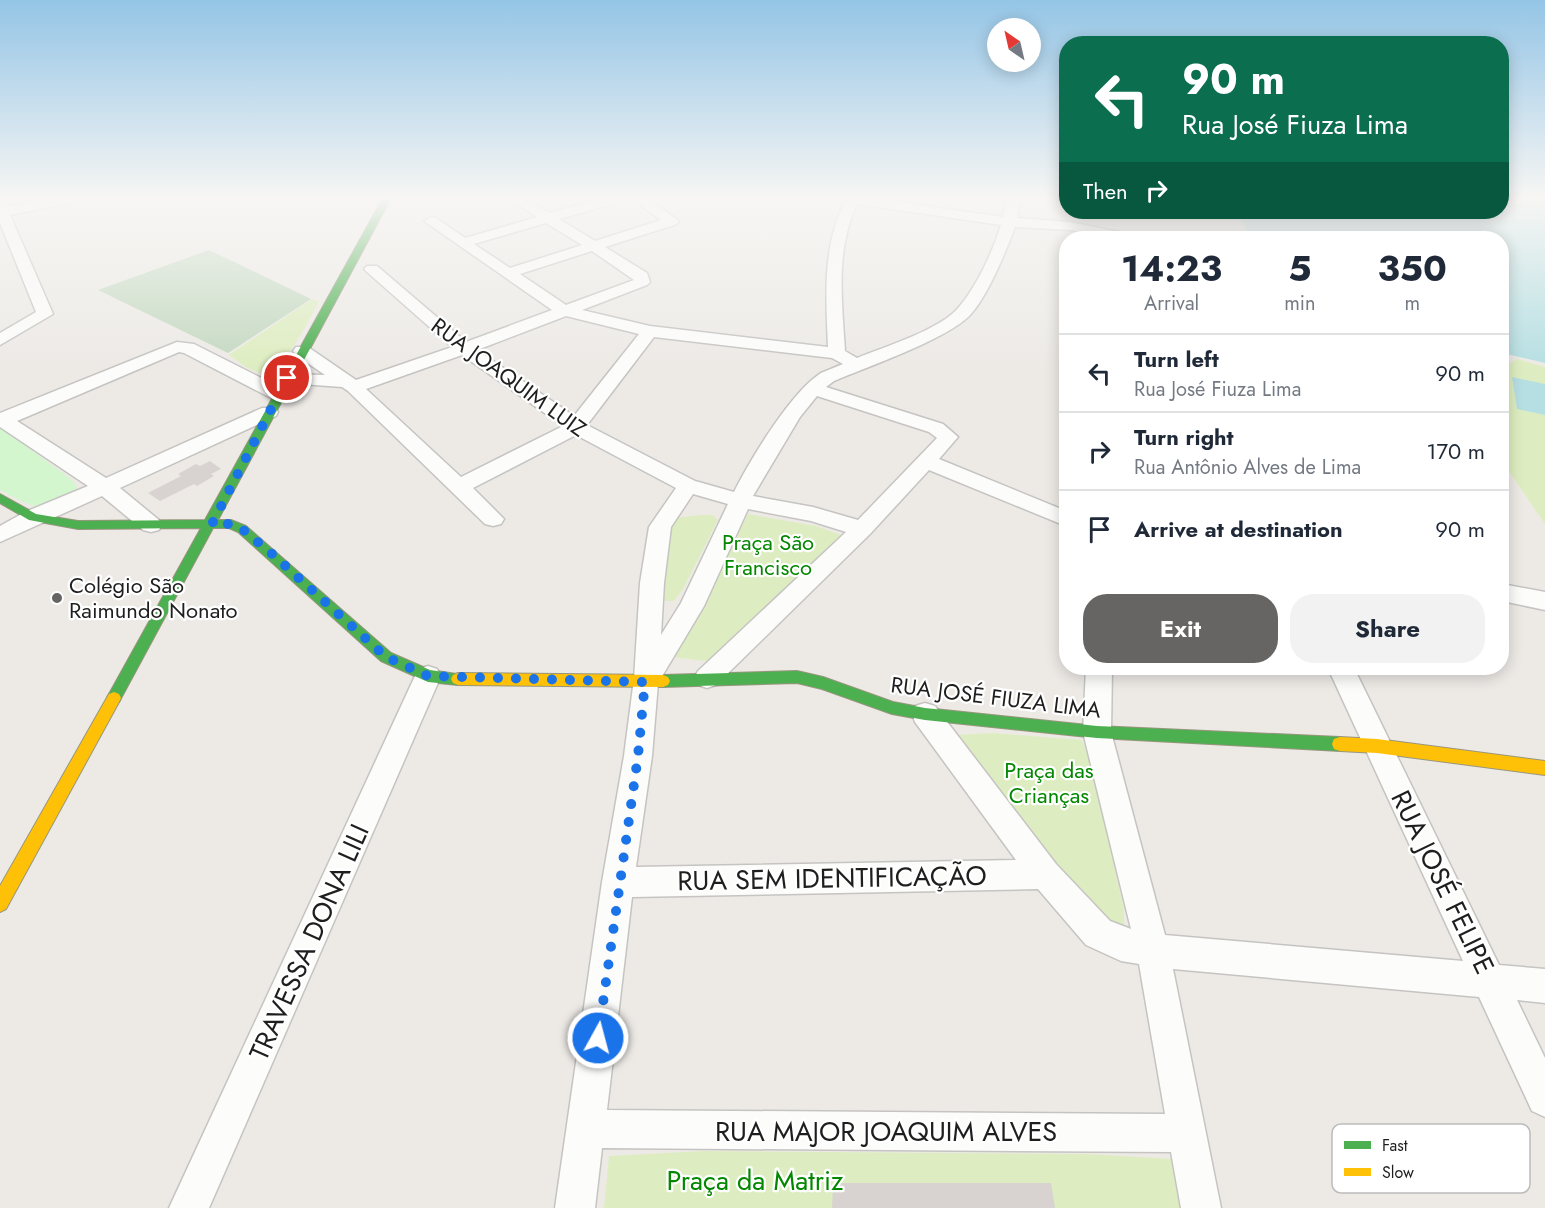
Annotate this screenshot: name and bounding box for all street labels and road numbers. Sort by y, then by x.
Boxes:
street label: RUA JOAQUIM LUIZ [425,310,593,444]
street label: RUA JOSÉ FIUZA LIMA [889,668,1103,726]
street label: RUA JOSÉ FELIPE [1382,783,1504,981]
street label: TRAVESSA DONA LILI [239,818,379,1066]
street label: RUA SEM IDENTIFICAÇÃO [677,856,987,900]
street label: RUA MAJOR JOAQUIM ALVES [715,1112,1057,1151]

